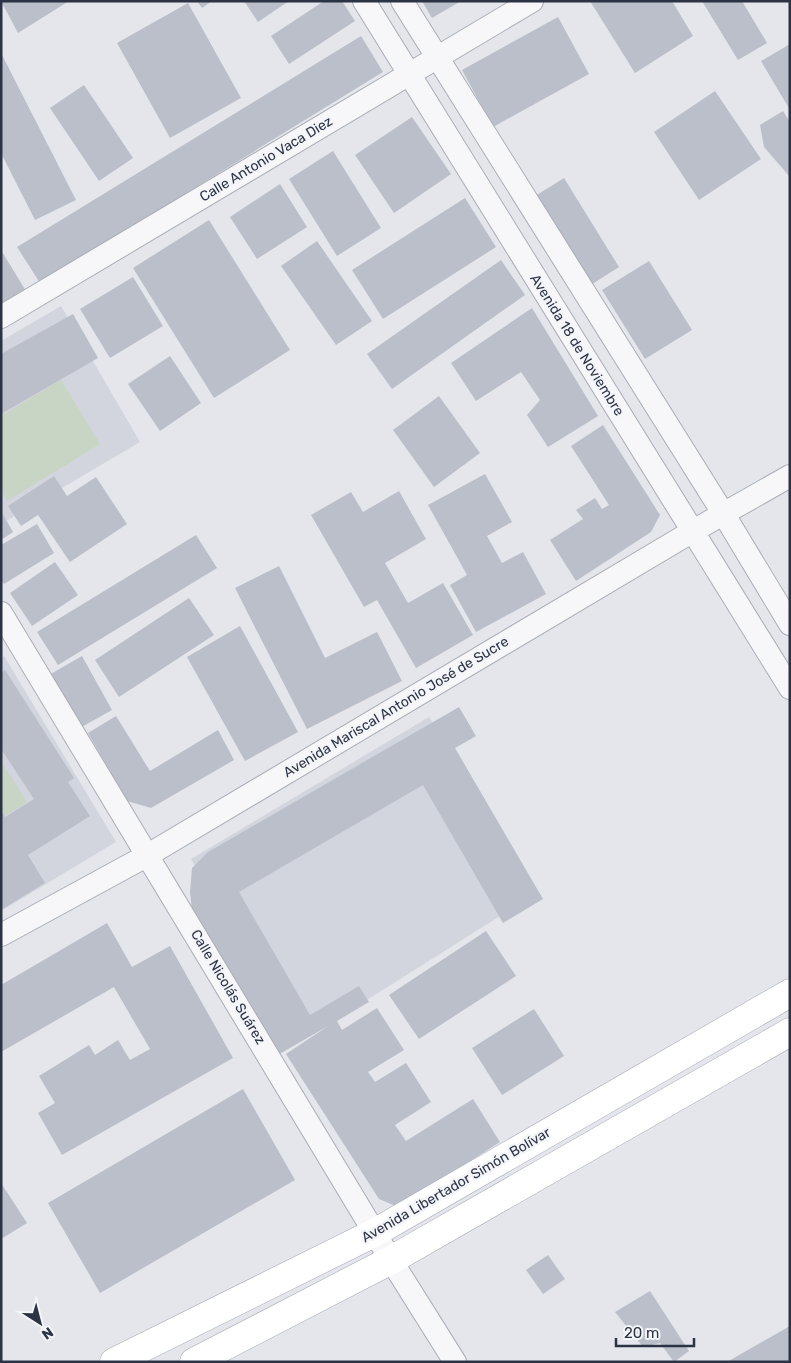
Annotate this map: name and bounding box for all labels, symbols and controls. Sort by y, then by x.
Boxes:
street label: Calle Antonio Vaca Diez [196,113,336,205]
street label: Avenida 18 de Noviembre [526,271,628,419]
street label: Avenida Mariscal Antonio José de Sucre [280,633,512,781]
street label: Calle Nicolás Suárez [187,927,269,1047]
street label: Avenida Libertador Simón Bolívar [358,1123,554,1246]
north arrow [15,1298,65,1348]
scale bar [616,1316,694,1348]
text: N [38,1323,56,1343]
text: 20 m [624,1324,659,1342]

